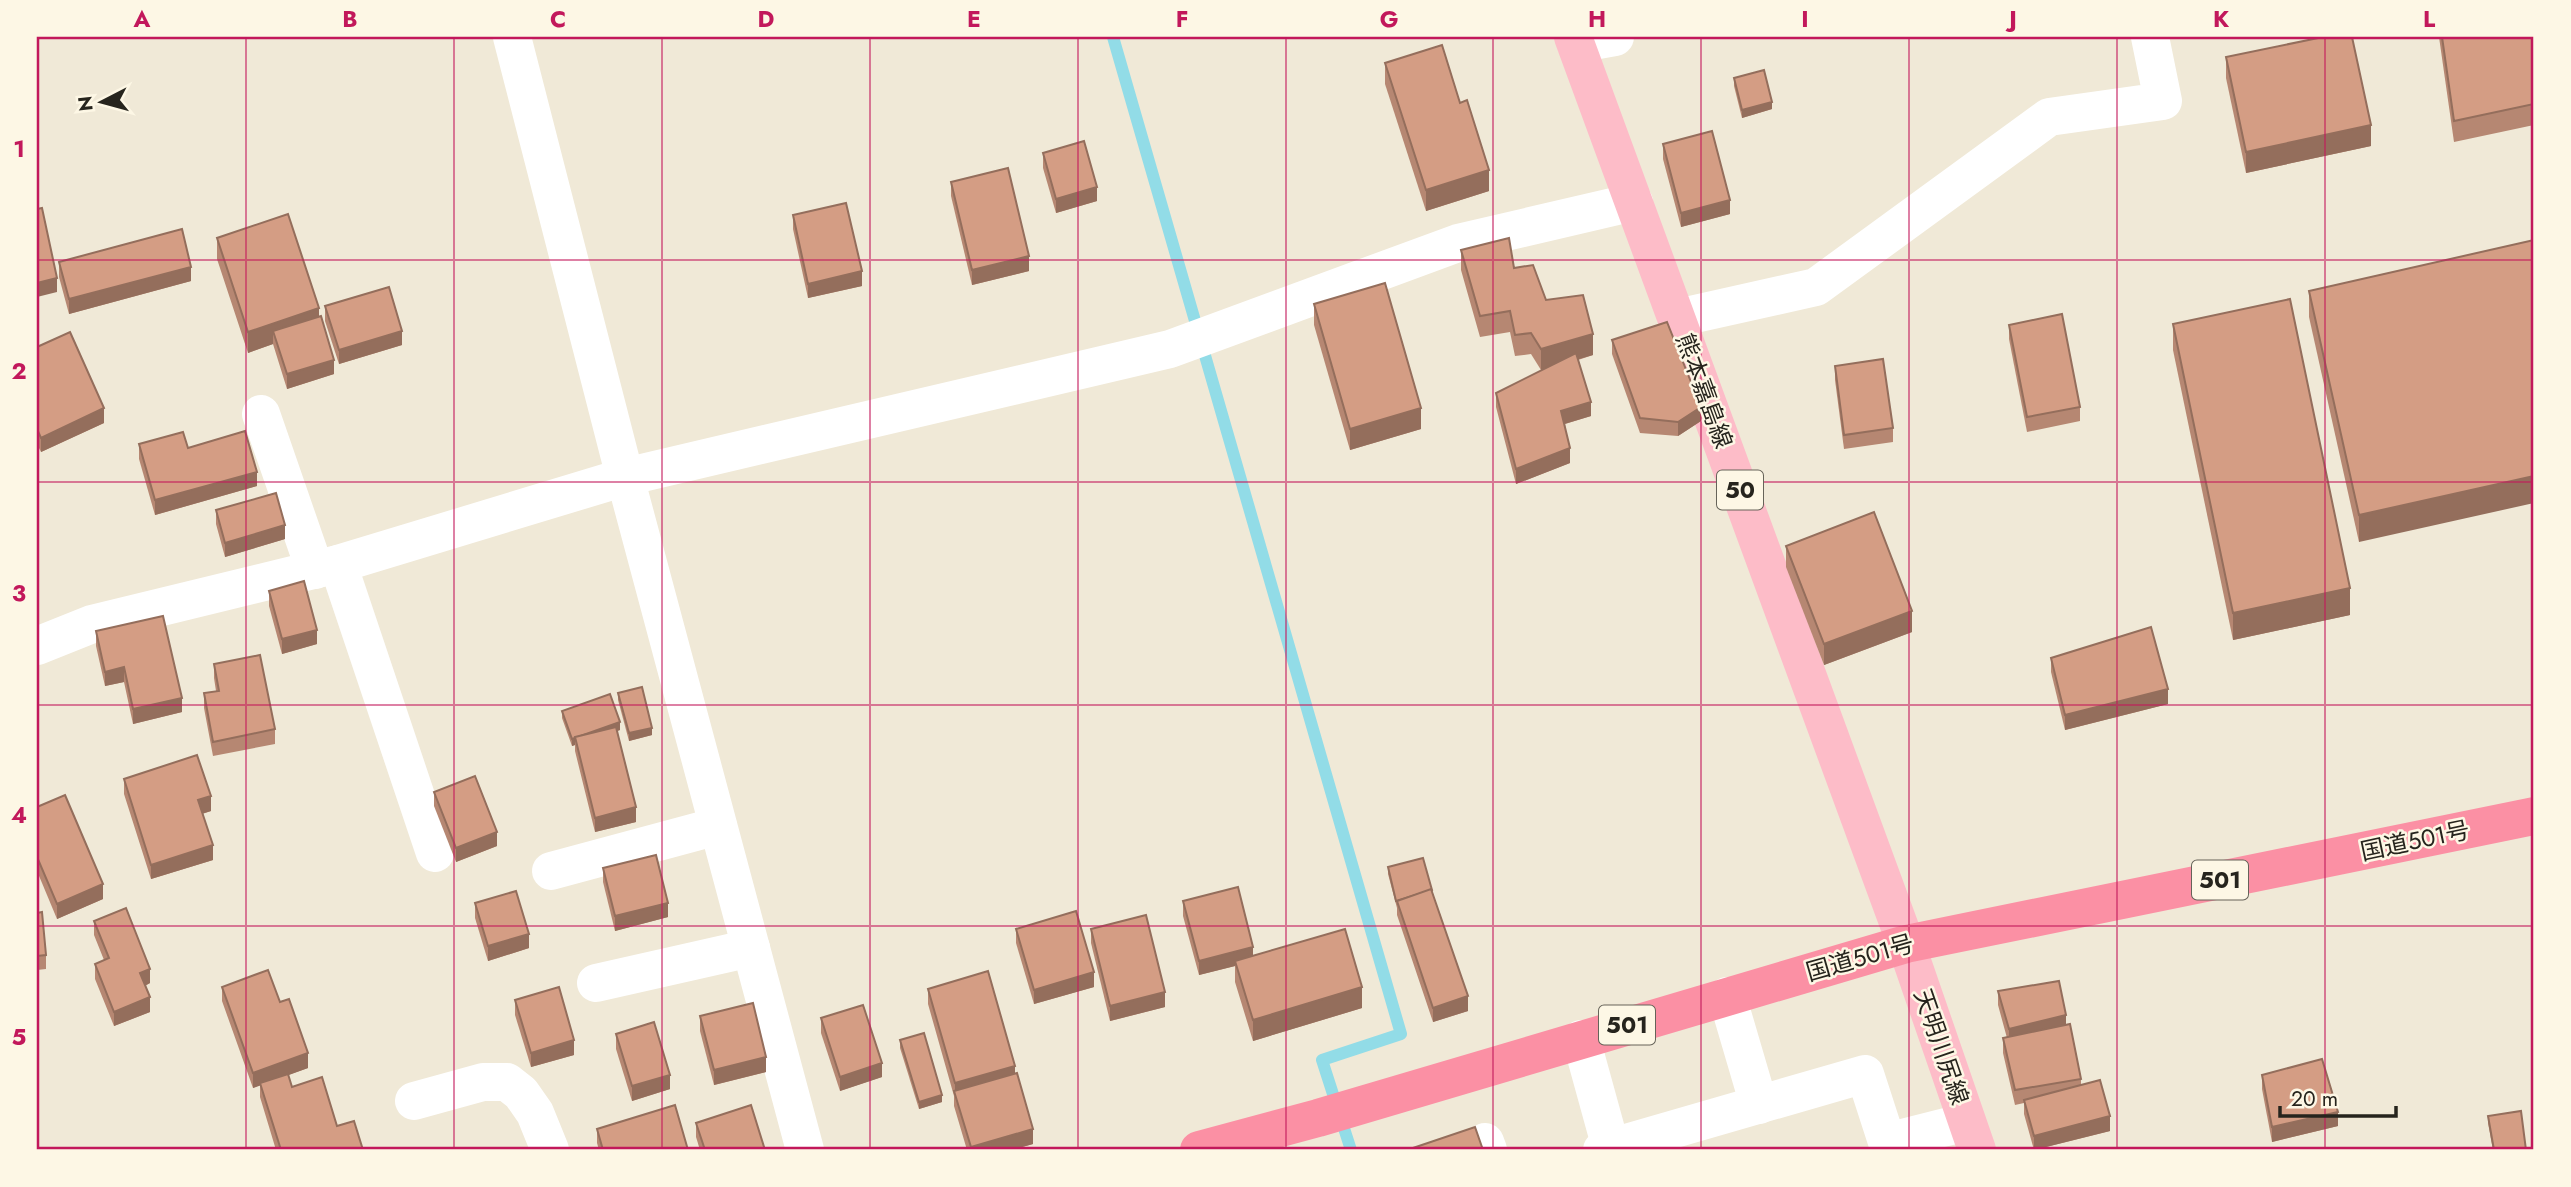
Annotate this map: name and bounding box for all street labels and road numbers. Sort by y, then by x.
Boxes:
street label: 熊本嘉島線 [1668,328,1741,453]
road number: 50 [1717,470,1763,510]
street label: 国道501号 [2357,812,2473,869]
road number: 501 [2192,860,2248,900]
street label: 国道501号 [1802,925,1918,990]
street label: 天明川尻線 [1905,984,1978,1109]
road number: 501 [1599,1006,1655,1044]

